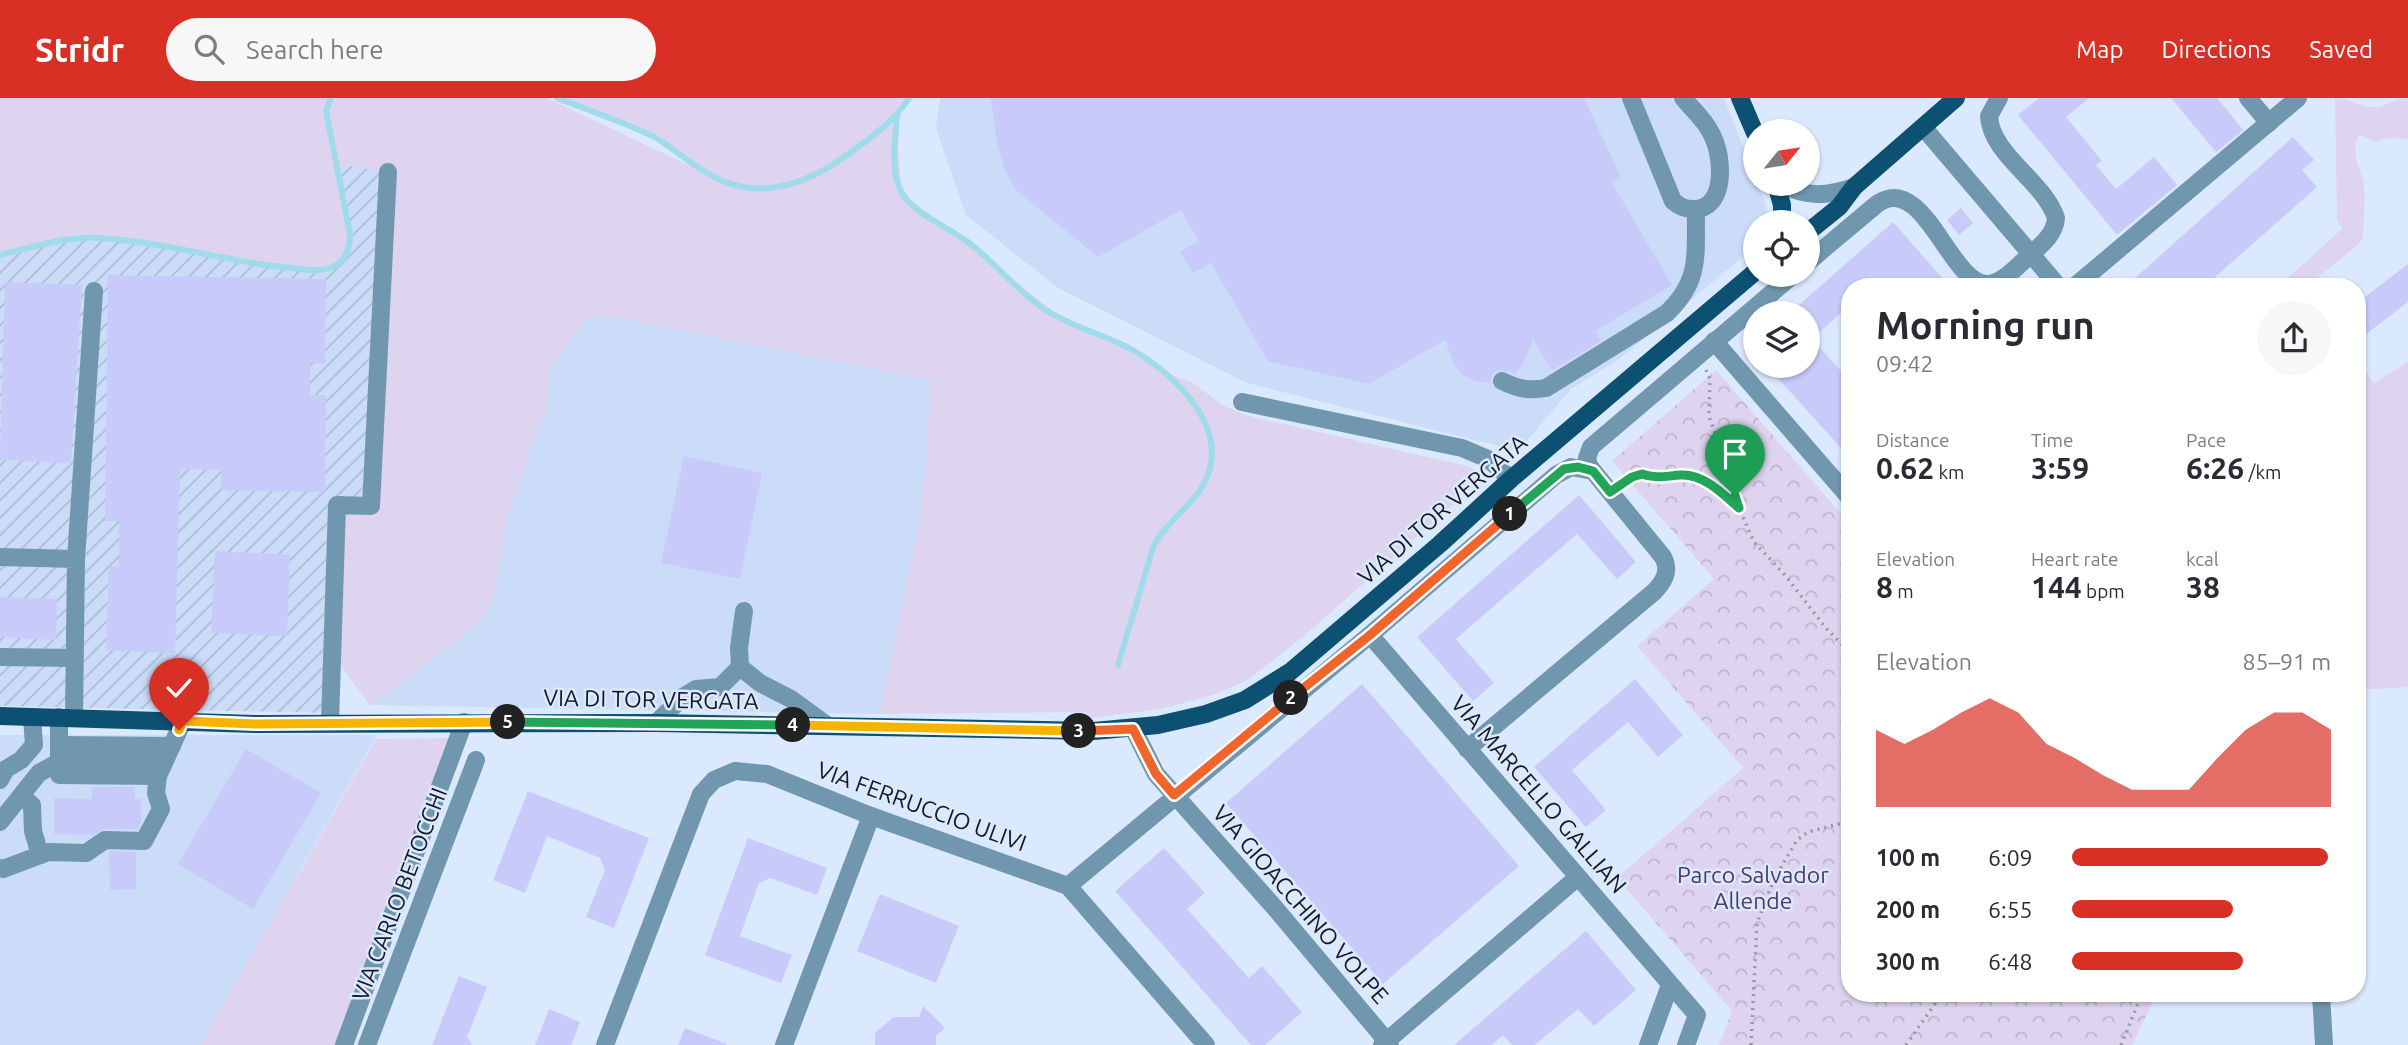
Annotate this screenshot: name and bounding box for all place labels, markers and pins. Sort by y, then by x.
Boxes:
pin [1705,424,1765,496]
pin: 1 [1492,496,1528,532]
pin [149,658,209,730]
pin: 2 [1274,680,1308,716]
pin: 5 [490,704,526,740]
pin: 4 [776,708,810,742]
pin: 3 [1062,714,1096,748]

